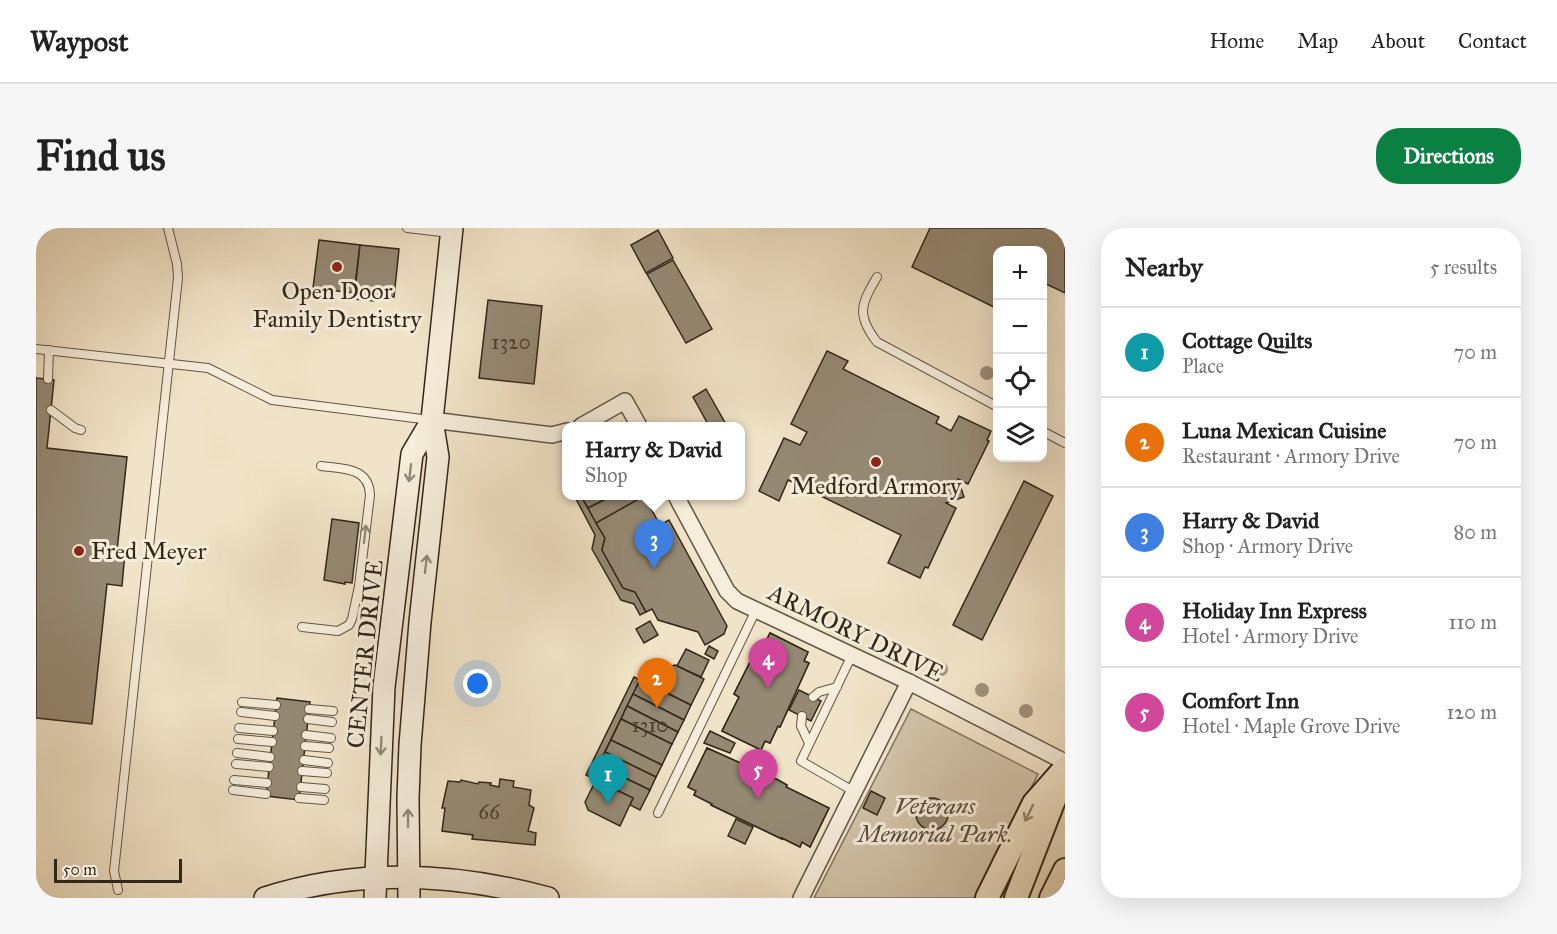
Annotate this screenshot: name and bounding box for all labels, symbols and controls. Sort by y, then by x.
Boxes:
text: Waypost [30,24,128,59]
text: Home [1209,28,1264,54]
text: Map [1297,28,1338,54]
text: About [1371,28,1425,54]
text: Contact [1458,28,1527,54]
button: Directions [1376,128,1521,184]
text: Find us [36,130,166,182]
map controls [993,246,1047,462]
button: + [993,246,1047,300]
text: Nearby [1125,251,1203,283]
text: 5 results [1430,255,1497,279]
marker: Open Door Family Dentistry [330,260,344,274]
place label: Open Door Family Dentistry [253,276,422,334]
button: − [993,300,1047,354]
text: Cottage Quilts [1182,327,1312,354]
house number: 1320 [491,329,531,355]
text: 1 [1141,340,1148,364]
text: 70 m [1454,340,1497,364]
button: locate [993,354,1047,408]
text: Place [1182,354,1224,378]
button: layers [993,408,1047,462]
text: Luna Mexican Cuisine [1182,417,1386,444]
popup [562,422,745,500]
text: 2 [1140,430,1149,454]
text: 70 m [1454,430,1497,454]
text: Harry & David [585,436,722,463]
text: Restaurant · Armory Drive [1182,444,1400,468]
marker: Medford Armory [869,455,883,469]
one-way arrow [404,463,415,482]
text: Shop [585,463,628,487]
place label: Medford Armory [791,471,962,501]
text: Harry & David [1182,507,1319,534]
pin: 3 [634,520,674,569]
text: 3 [1141,520,1149,544]
text: 80 m [1454,520,1497,544]
one-way arrow [360,524,371,544]
text: Shop · Armory Drive [1182,534,1353,558]
place label: Fred Meyer [91,536,207,566]
marker: Fred Meyer [72,544,86,558]
one-way arrow [421,554,432,574]
street label: CENTER DRIVE [340,558,390,750]
street label: ARMORY DRIVE [762,577,949,689]
text: Holiday Inn Express [1182,597,1367,624]
text: 4 [1139,610,1150,634]
text: 110 m [1449,610,1497,634]
text: Hotel · Armory Drive [1182,624,1358,648]
pin: 4 [748,638,788,688]
pin: 2 [638,658,676,708]
your location [463,669,492,698]
text: Comfort Inn [1182,687,1299,714]
text: 5 [1140,700,1149,724]
text: 120 m [1446,700,1497,724]
house number: 1310 [631,712,669,738]
text: Hotel · Maple Grove Drive [1182,714,1400,738]
one-way arrow [375,735,386,755]
pin: 5 [738,750,778,799]
pin: 1 [588,754,628,804]
park label: Veterans Memorial Park. [856,791,1012,849]
house number: 66 [478,799,501,825]
one-way arrow [1022,804,1034,822]
one-way arrow [402,809,414,829]
scale bar [54,856,182,884]
text: 50 m [63,860,97,879]

